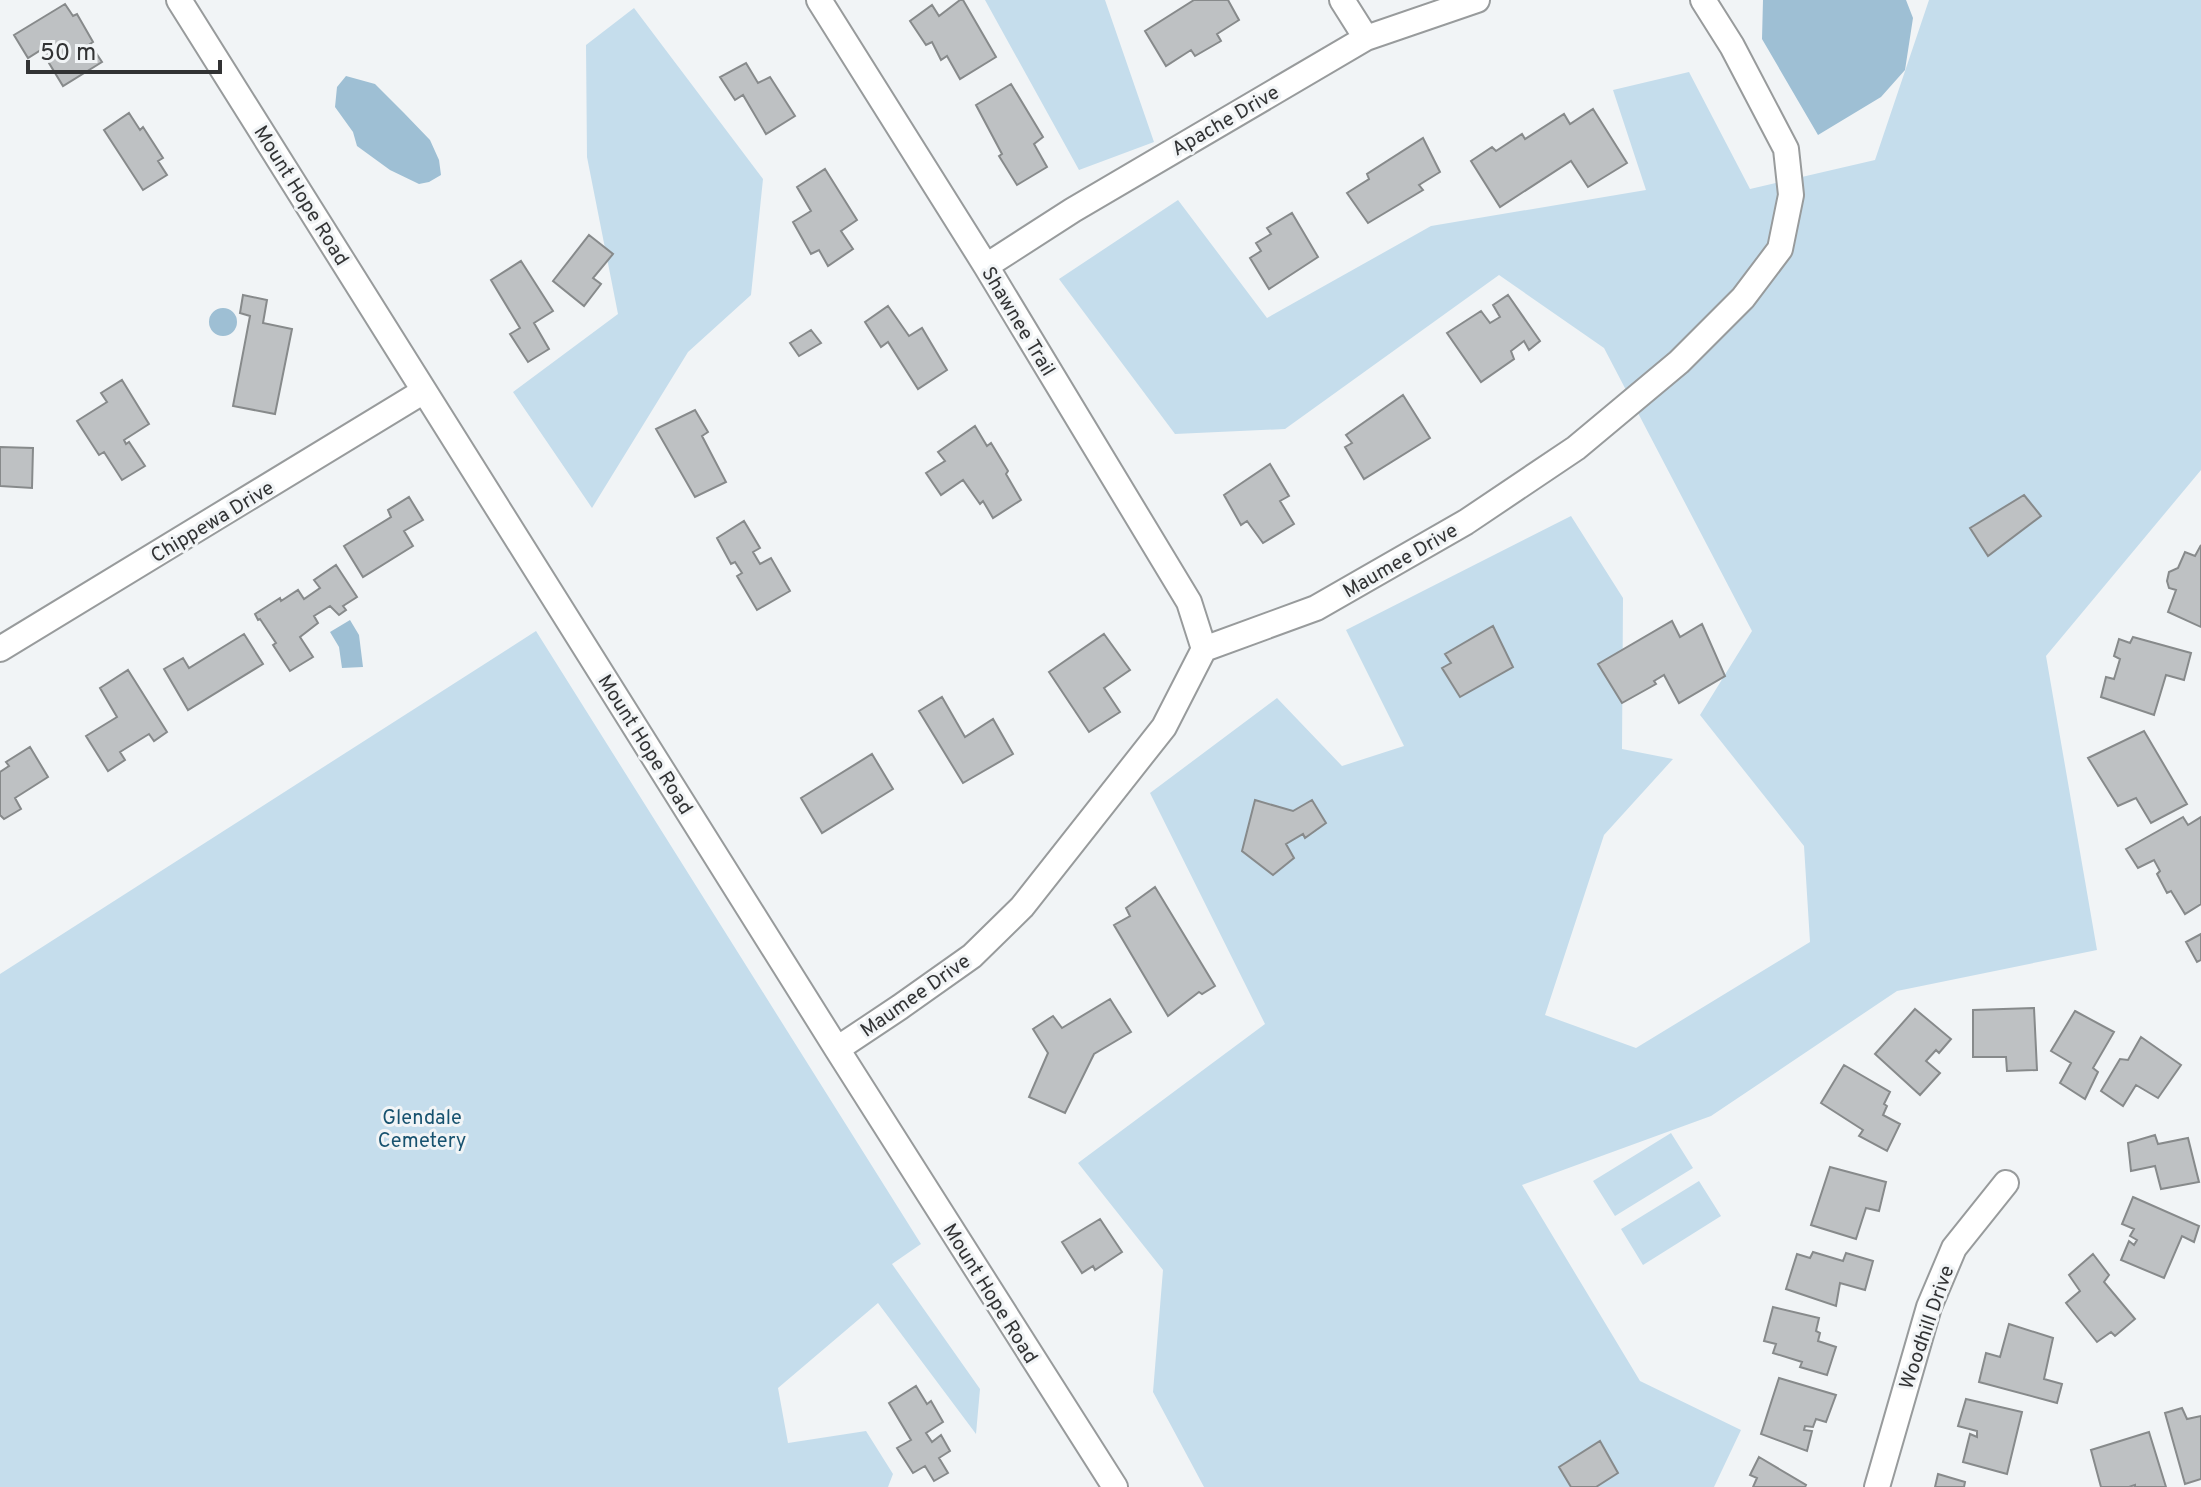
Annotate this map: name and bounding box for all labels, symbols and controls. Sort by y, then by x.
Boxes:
scale bar [28,24,220,74]
text: 50 m [40,39,96,69]
street label: Apache Drive [1167,80,1285,163]
street label: Mount Hope Road [247,121,354,271]
street label: Shawnee Trail [974,262,1060,382]
street label: Chippewa Drive [147,476,279,570]
street label: Maumee Drive [1339,518,1463,605]
street label: Mount Hope Road [591,670,698,820]
street label: Maumee Drive [856,949,976,1044]
park label: Glendale Cemetery [378,1106,466,1155]
street label: Mount Hope Road [936,1219,1043,1369]
street label: Woodhill Drive [1895,1262,1961,1393]

